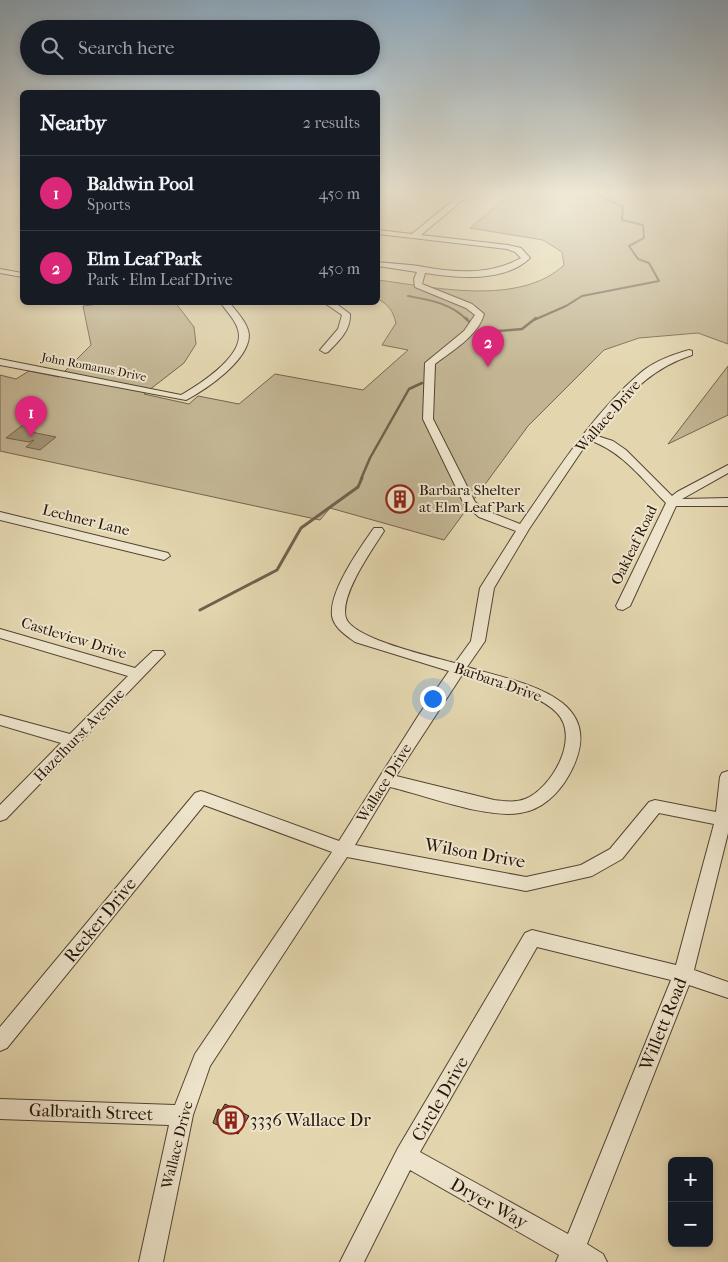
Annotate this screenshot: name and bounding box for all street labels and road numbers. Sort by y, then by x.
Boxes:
street label: John Romanus Drive [39,350,148,384]
street label: Wallace Drive [571,376,645,457]
street label: Lechner Lane [41,500,132,540]
street label: Oakleaf Road [607,501,661,588]
street label: Castleview Drive [19,613,129,663]
street label: Barbara Drive [452,659,545,706]
street label: Hazelhurst Avenue [30,684,128,785]
street label: Wallace Drive [352,740,416,827]
street label: Wilson Drive [422,834,527,873]
street label: Recker Drive [60,874,141,967]
street label: Willett Road [635,974,692,1075]
street label: Circle Drive [408,1053,473,1145]
street label: Wallace Drive [157,1099,197,1192]
street label: Galbraith Street [28,1100,154,1125]
street label: Dryer Way [446,1174,532,1234]

